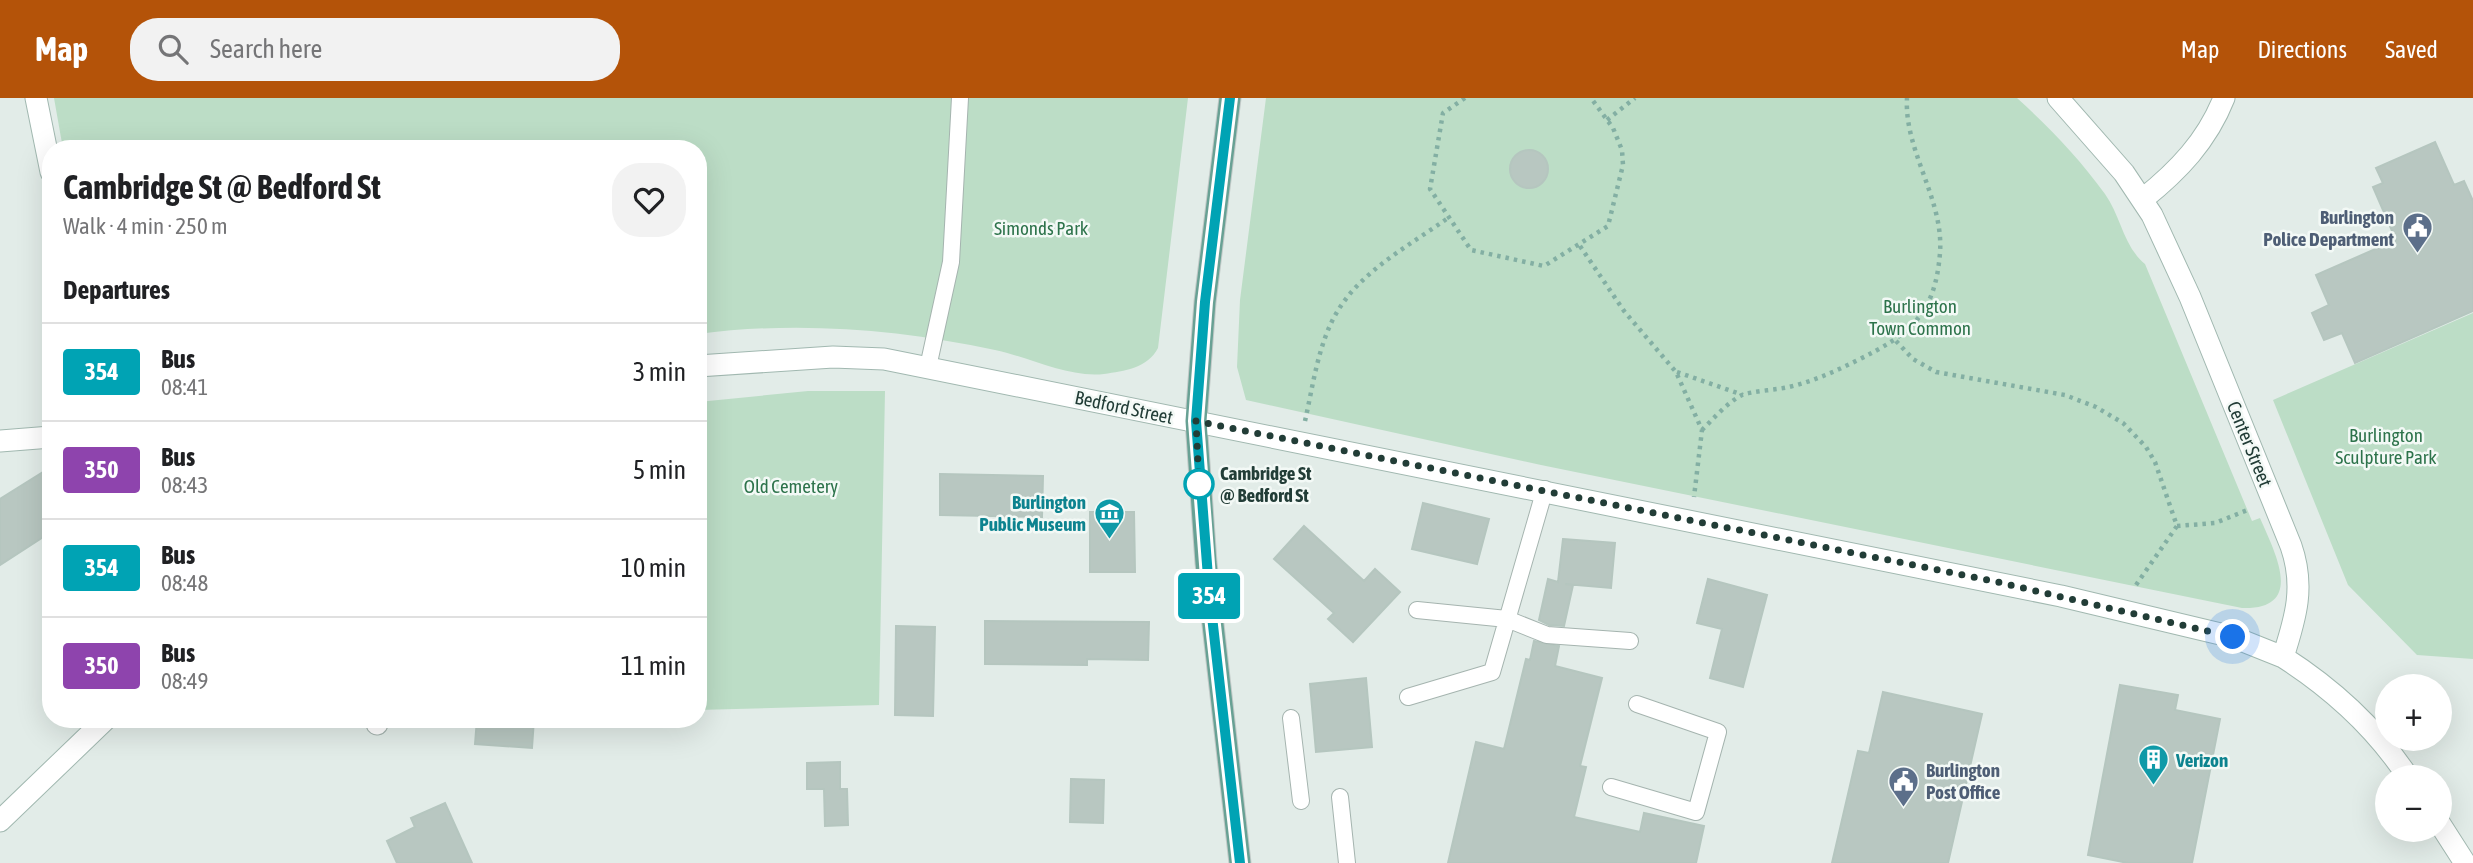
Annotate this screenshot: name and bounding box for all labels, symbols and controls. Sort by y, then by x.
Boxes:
search box [130,18,620,81]
text: Map [35,30,88,68]
icon: search [154,30,192,68]
text: Search here [210,34,322,64]
text: Map [2181,36,2219,63]
text: Directions [2257,36,2347,63]
text: Saved [2385,36,2438,63]
button: heart [612,163,686,237]
text: Cambridge St @ Bedford St [63,168,381,206]
place label: Burlington Police Department [2263,206,2395,250]
public building icon: Burlington Police Department [2400,211,2434,255]
text: Walk · 4 min · 250 m [63,213,227,239]
park label: Simonds Park [994,217,1089,239]
text: Departures [63,275,170,305]
park label: Burlington Town Common [1869,295,1971,339]
text: Bus [161,344,195,374]
text: 3 min [633,357,686,387]
text: 354 [85,358,118,385]
text: 08:41 [161,374,208,400]
street label: Bedford Street [1073,386,1175,428]
street label: Center Street [2223,398,2277,490]
park label: Burlington Sculpture Park [2335,424,2437,468]
text: Bus [161,442,195,472]
text: 5 min [633,455,686,485]
text: 350 [85,456,118,483]
place label: Cambridge St @ Bedford St [1220,462,1312,506]
marker: Cambridge St @ Bedford St [1184,469,1214,499]
text: 08:43 [161,472,208,498]
park label: Old Cemetery [744,475,838,497]
place label: Burlington Public Museum [979,491,1086,535]
museum icon: Burlington Public Museum [1092,496,1126,540]
text: Bus [161,540,195,570]
text: 10 min [621,553,686,583]
text: 354 [85,554,118,581]
text: 08:48 [161,570,208,596]
line badge: 354 [1169,573,1249,619]
text: 354 [1192,582,1226,609]
your location [2215,619,2250,654]
text: Bus [161,638,195,668]
text: 11 min [621,651,686,681]
text: 350 [85,652,118,679]
text: 08:49 [161,668,208,694]
map controls [2375,674,2452,842]
button: + [2375,674,2452,751]
building icon: Verizon [2136,743,2170,787]
place label: Verizon [2175,749,2228,771]
place label: Burlington Post Office [1926,759,2001,803]
public building icon: Burlington Post Office [1886,764,1920,808]
button: − [2375,765,2452,842]

